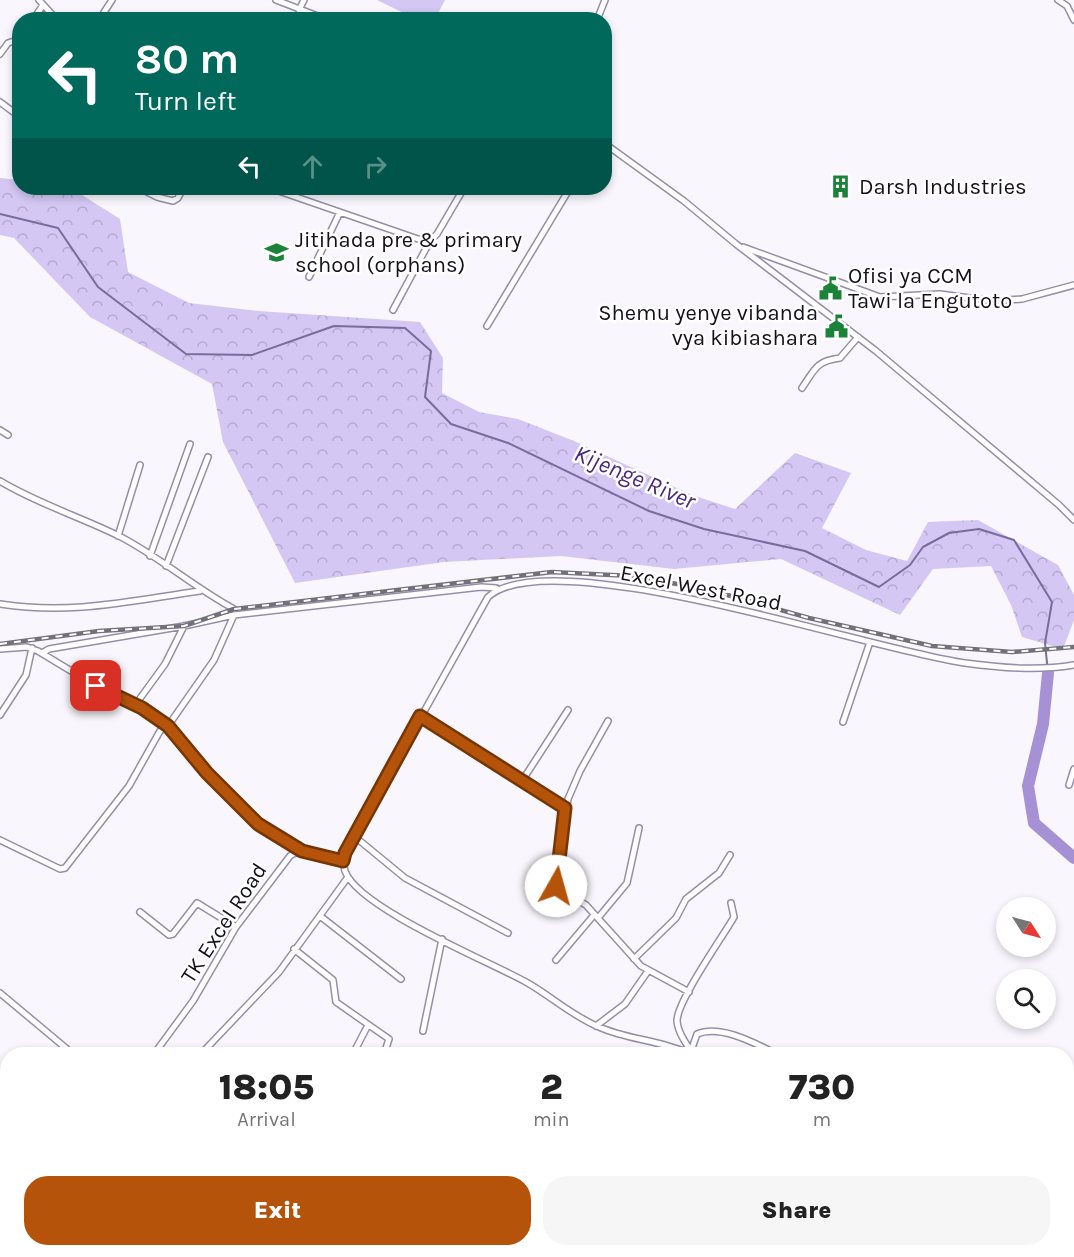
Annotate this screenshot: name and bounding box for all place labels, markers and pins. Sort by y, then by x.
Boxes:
building icon: Darsh Industries [828,174,854,200]
place label: Darsh Industries [859,174,1027,200]
place label: Jitihada pre & primary school (orphans) [295,227,522,278]
school or university icon: Jitihada pre & primary school (orphans) [264,240,290,266]
place label: Ofisi ya CCM Tawi la Engutoto [848,263,1012,314]
public building icon: Ofisi ya CCM Tawi la Engutoto [817,276,843,302]
place label: Shemu yenye vibanda vya kibiashara [598,300,818,351]
public building icon: Shemu yenye vibanda vya kibiashara [823,313,849,339]
pin [70,660,121,711]

